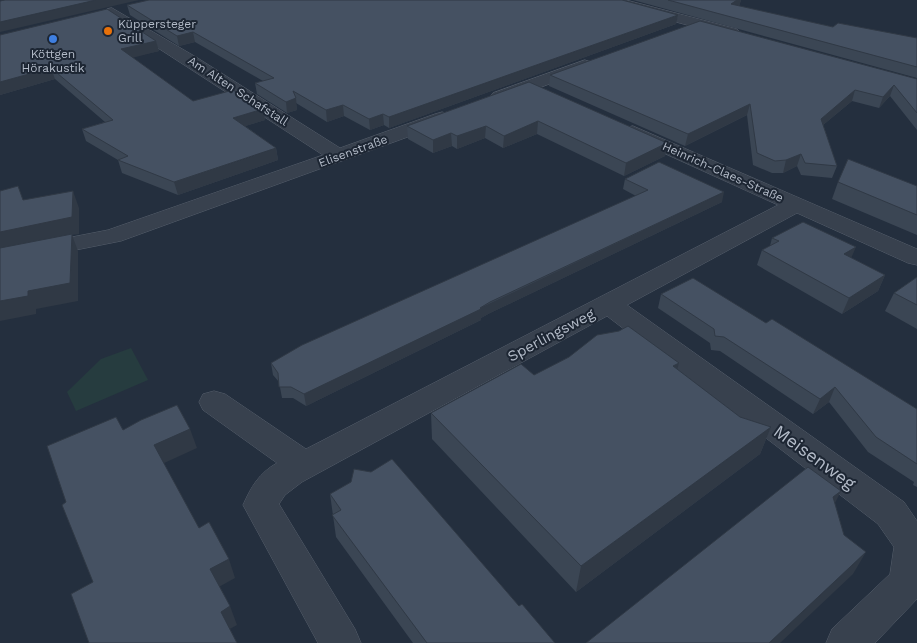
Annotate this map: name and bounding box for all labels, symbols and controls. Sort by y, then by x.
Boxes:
place label: Küppersteger Grill [118,17,196,45]
marker: Küppersteger Grill [102,25,114,37]
marker: Köttgen Hörakustik [47,33,59,45]
place label: Köttgen Hörakustik [22,47,85,75]
street label: Am Alten Schafstall [185,53,291,129]
street label: Elisenstraße [317,132,389,170]
street label: Heinrich-Claes-Straße [660,139,786,205]
street label: Sperlingsweg [504,305,598,365]
street label: Meisenweg [770,420,860,494]

